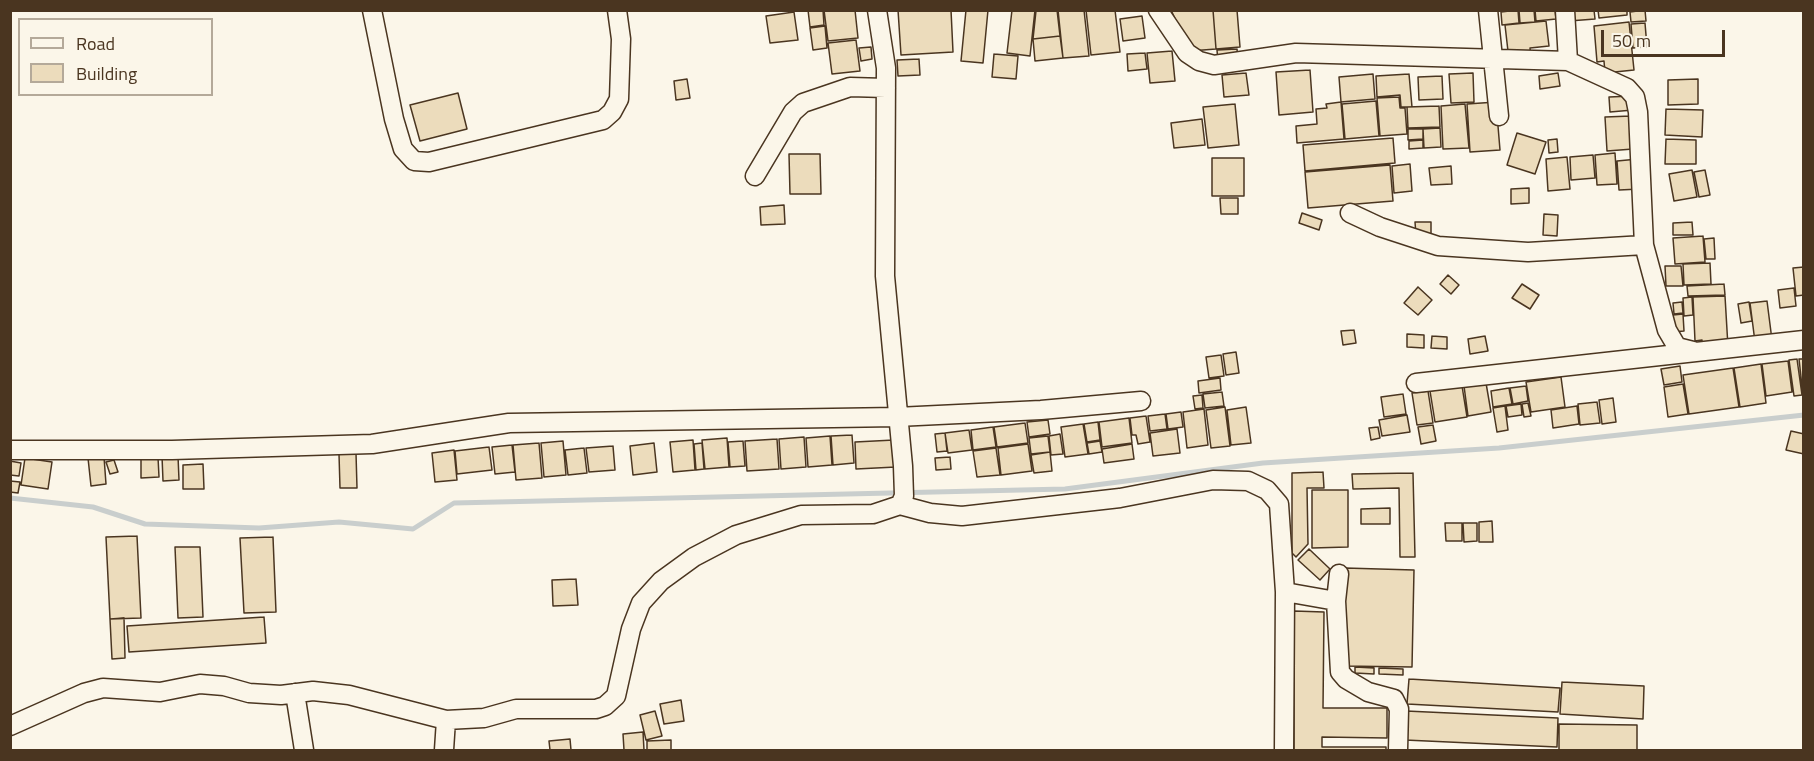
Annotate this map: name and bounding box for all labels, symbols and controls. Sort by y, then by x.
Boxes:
legend [18,18,213,96]
scale bar [1604,18,1728,56]
text: 50 m [1612,27,1651,54]
text: Road [76,30,115,57]
text: Building [76,60,137,87]

